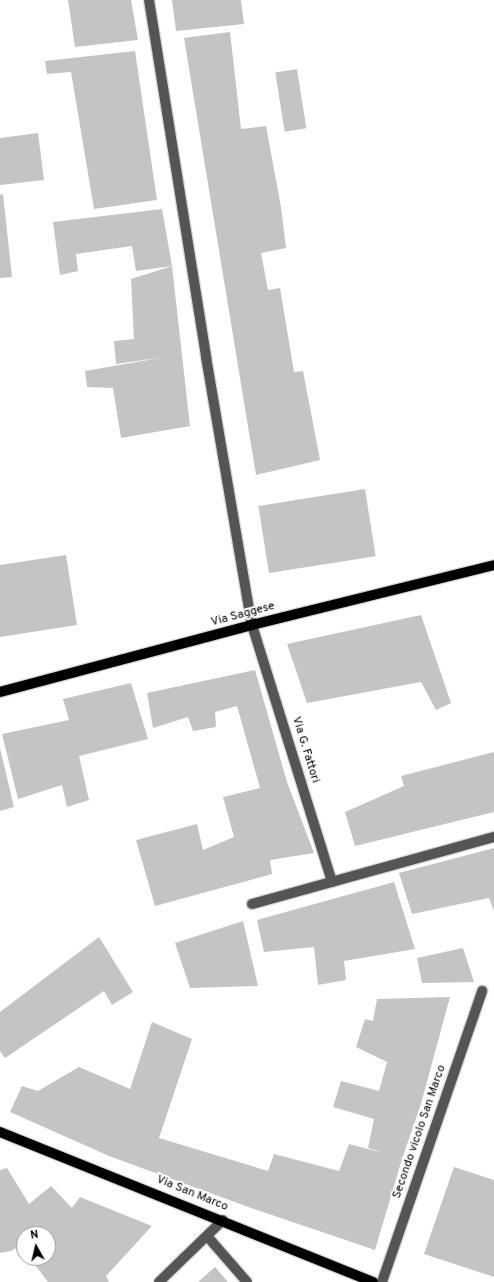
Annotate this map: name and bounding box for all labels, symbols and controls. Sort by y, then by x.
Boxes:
street label: Via Saggese [210,600,276,630]
street label: Via G. Fattori [288,715,322,785]
street label: Secondo vicolo San Marco [390,1063,450,1201]
street label: Via San Marco [154,1173,230,1215]
north arrow [16,1226,56,1266]
text: N [30,1228,39,1243]

